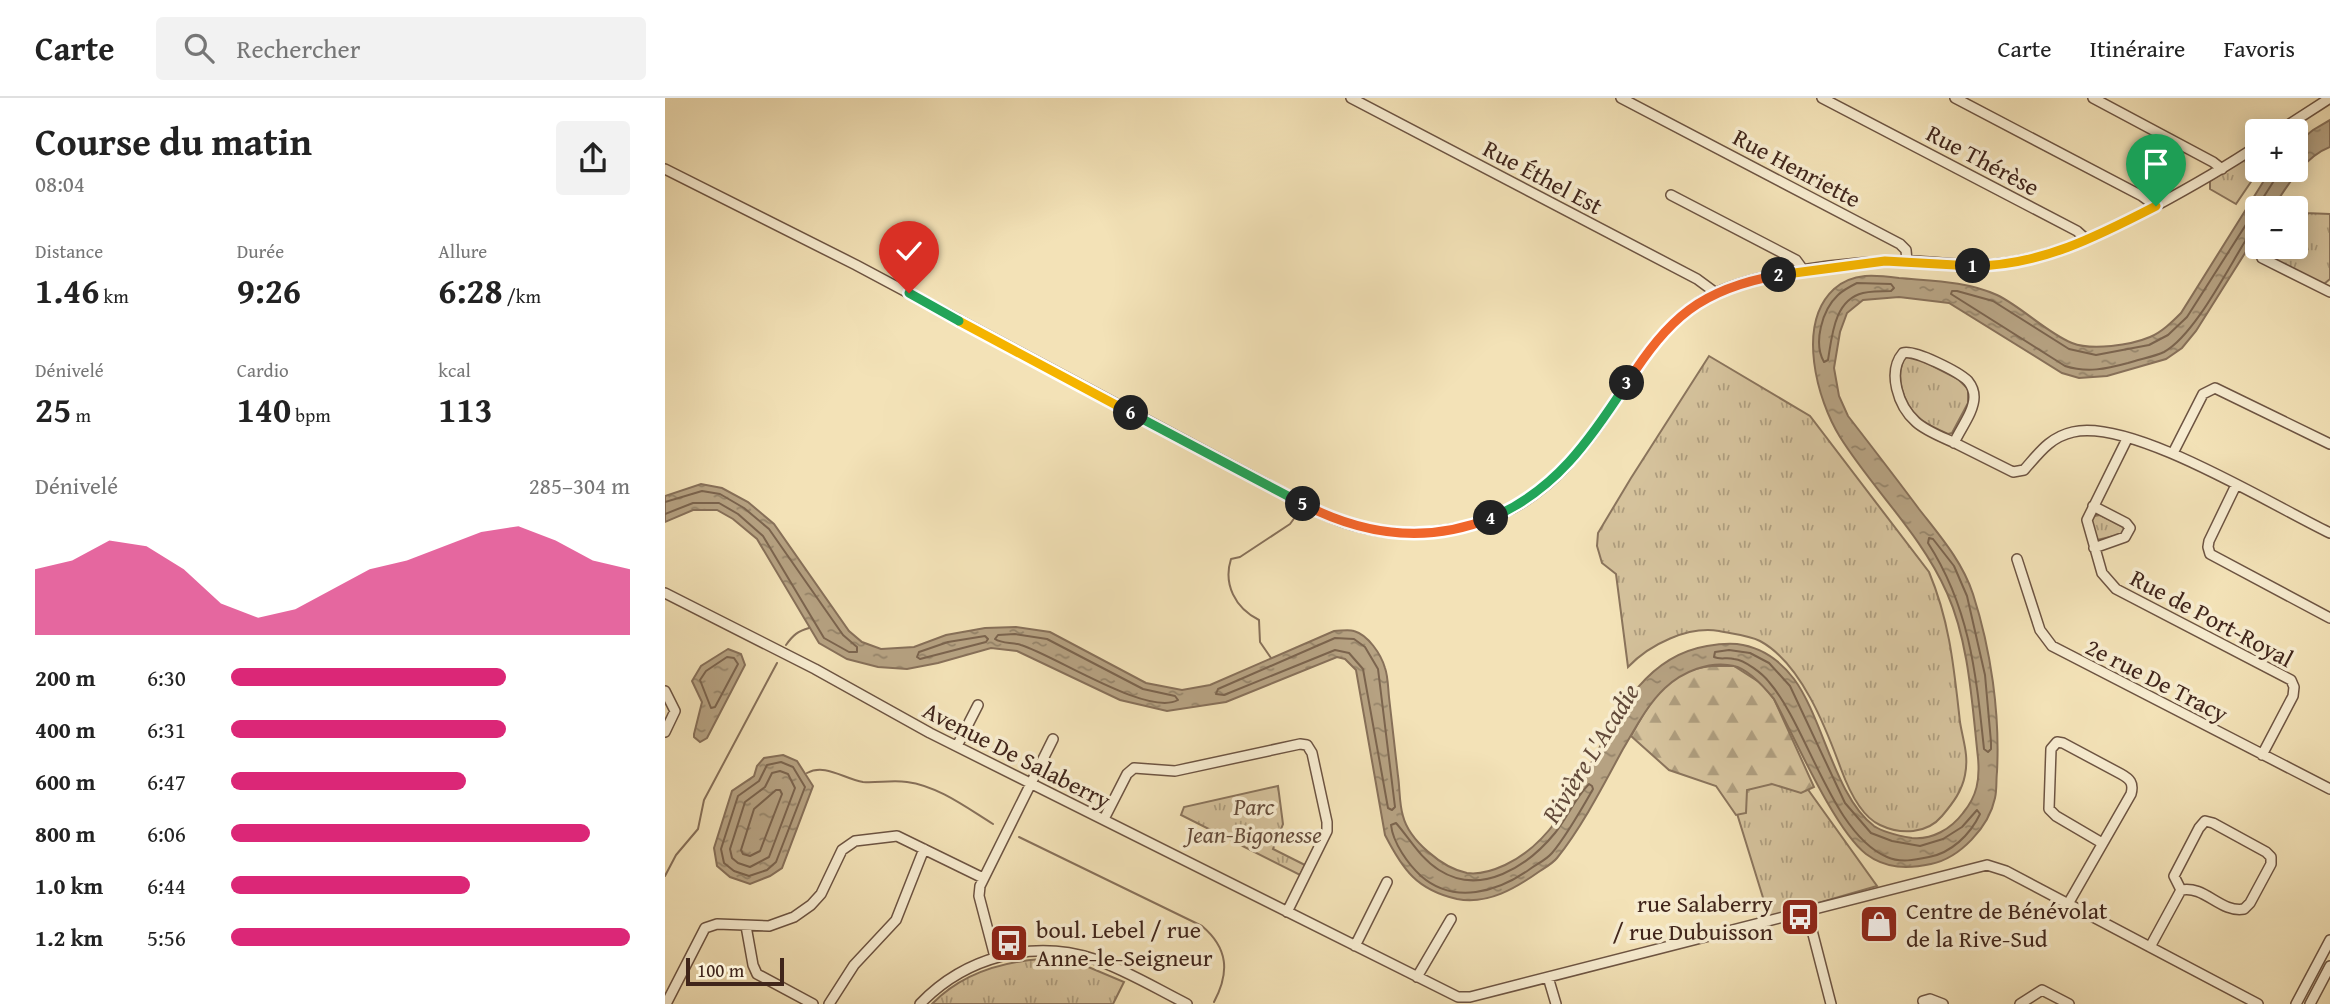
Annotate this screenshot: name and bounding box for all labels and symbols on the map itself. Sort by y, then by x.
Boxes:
street label: Rue Thérèse [1920,116,2046,204]
street label: Rue Henriette [1727,120,1867,216]
street label: Rue Éthel Est [1477,131,1609,223]
pin [2126,134,2186,206]
pin [879,221,939,293]
pin: 1 [1955,248,1991,284]
pin: 2 [1761,258,1797,292]
pin: 3 [1609,366,1644,400]
pin: 6 [1113,396,1149,430]
pin: 5 [1285,486,1321,522]
pin: 4 [1473,500,1509,536]
street label: Rue de Port-Royal [2124,560,2300,676]
street label: 2e rue De Tracy [2080,629,2234,731]
water label: Rivière L'Acadie [1531,675,1649,831]
street label: Avenue De Salaberry [917,692,1117,818]
park label: Parc Jean-Bigonesse [1182,789,1322,852]
place label: rue Salaberry / rue Dubuisson [1612,886,1774,949]
place label: Centre de Bénévolat de la Rive-Sud [1906,893,2108,956]
bus stop icon: rue Salaberry / rue Dubuisson [1779,896,1821,938]
shop icon: Centre de Bénévolat de la Rive-Sud [1858,903,1900,945]
place label: boul. Lebel / rue Anne-le-Seigneur [1036,912,1213,975]
bus stop icon: boul. Lebel / rue Anne-le-Seigneur [988,922,1030,964]
scale bar [686,955,784,987]

